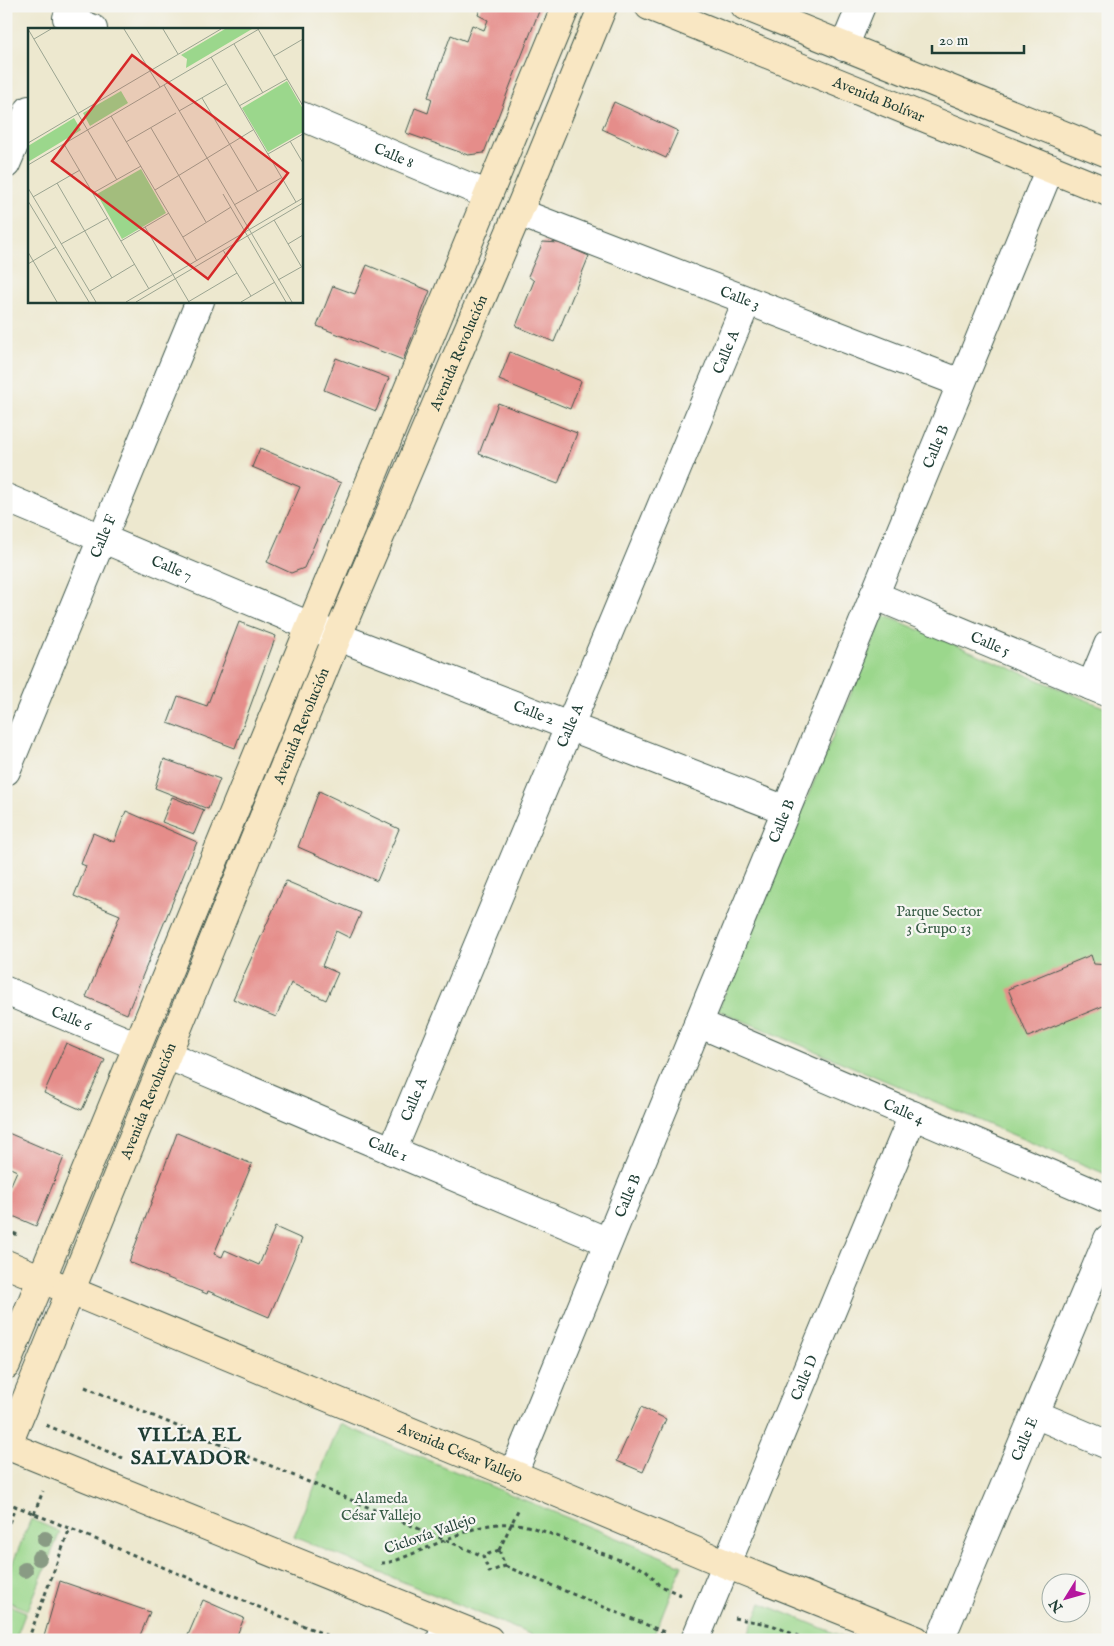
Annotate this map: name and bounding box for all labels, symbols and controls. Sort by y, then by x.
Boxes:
scale bar [932,22,1024,54]
inset map [28,28,302,302]
text: 20 m [939,31,969,50]
street label: Avenida Bolívar [829,72,928,126]
street label: Calle 8 [371,138,417,172]
street label: Calle 3 [717,281,763,314]
street label: Avenida Revolución [425,292,491,414]
street label: Calle A [708,326,744,377]
street label: Calle B [918,422,953,471]
street label: Calle F [86,511,120,561]
street label: Calle 7 [149,551,195,585]
street label: Calle 5 [968,627,1013,661]
street label: Avenida Revolución [268,665,333,788]
street label: Calle 2 [511,696,557,729]
street label: Calle A [552,700,588,750]
street label: Calle B [764,796,799,846]
park label: Parque Sector 3 Grupo 13 [896,902,982,938]
street label: Calle 6 [48,1002,95,1036]
street label: Avenida Revolución [115,1040,180,1163]
street label: Calle A [396,1074,431,1124]
street label: Calle 4 [880,1094,928,1129]
street label: Calle 1 [365,1132,411,1165]
street label: Calle B [610,1171,645,1220]
street label: Calle D [786,1352,822,1403]
street label: Calle E [1007,1414,1042,1464]
street label: Avenida César Vallejo [394,1418,526,1487]
district label: VILLA EL SALVADOR [131,1423,250,1471]
park label: Alameda César Vallejo [341,1489,421,1525]
street label: Ciclovía Vallejo [382,1509,478,1559]
north arrow [1042,1574,1092,1624]
text: N [1046,1595,1068,1616]

